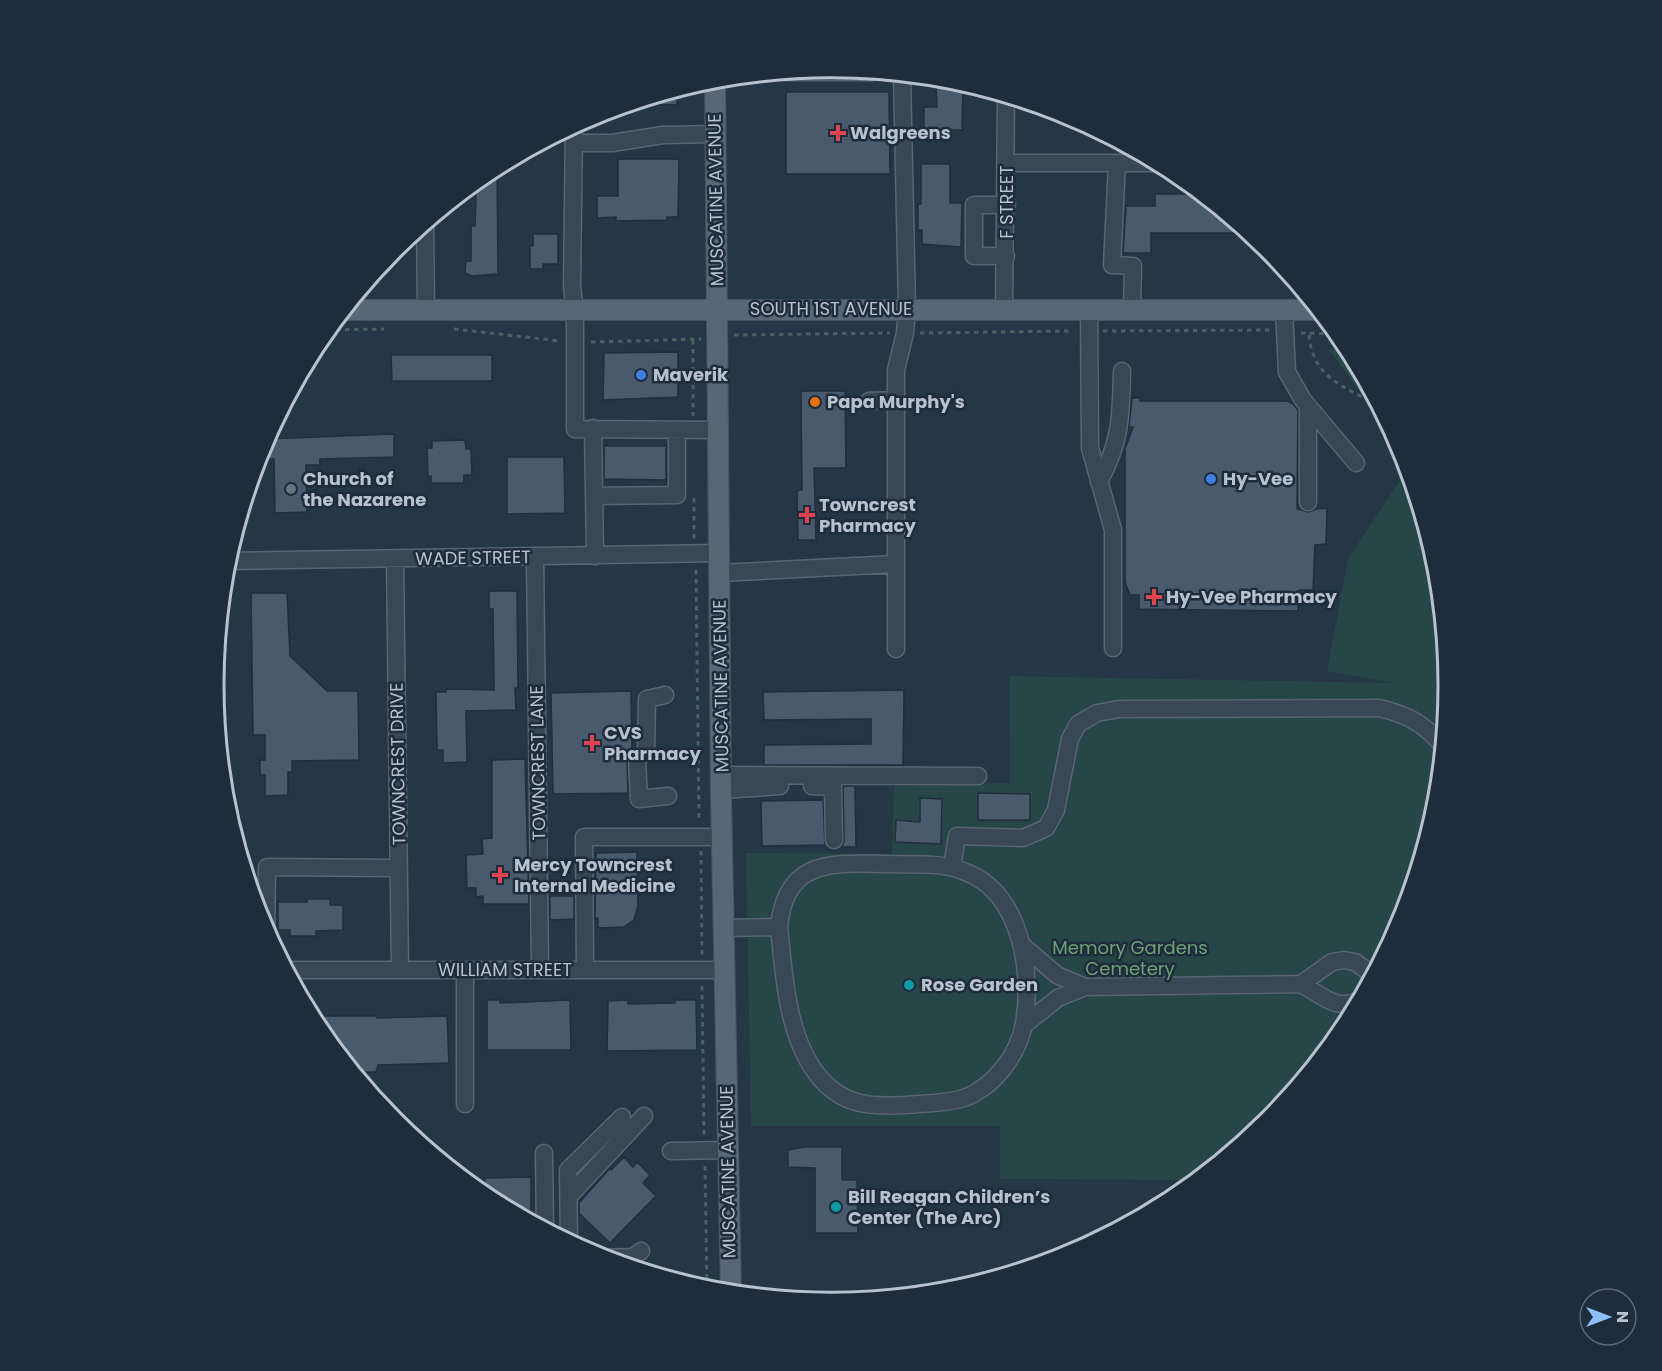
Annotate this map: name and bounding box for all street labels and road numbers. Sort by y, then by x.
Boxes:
street label: MUSCATINE AVENUE [701,113,730,287]
street label: F STREET [994,165,1019,239]
street label: SOUTH 1ST AVENUE [750,296,912,321]
street label: WADE STREET [415,544,531,571]
street label: MUSCATINE AVENUE [706,599,735,773]
street label: TOWNCREST DRIVE [384,682,411,846]
street label: TOWNCREST LANE [524,685,551,841]
street label: WILLIAM STREET [438,957,572,982]
street label: MUSCATINE AVENUE [713,1085,742,1259]

